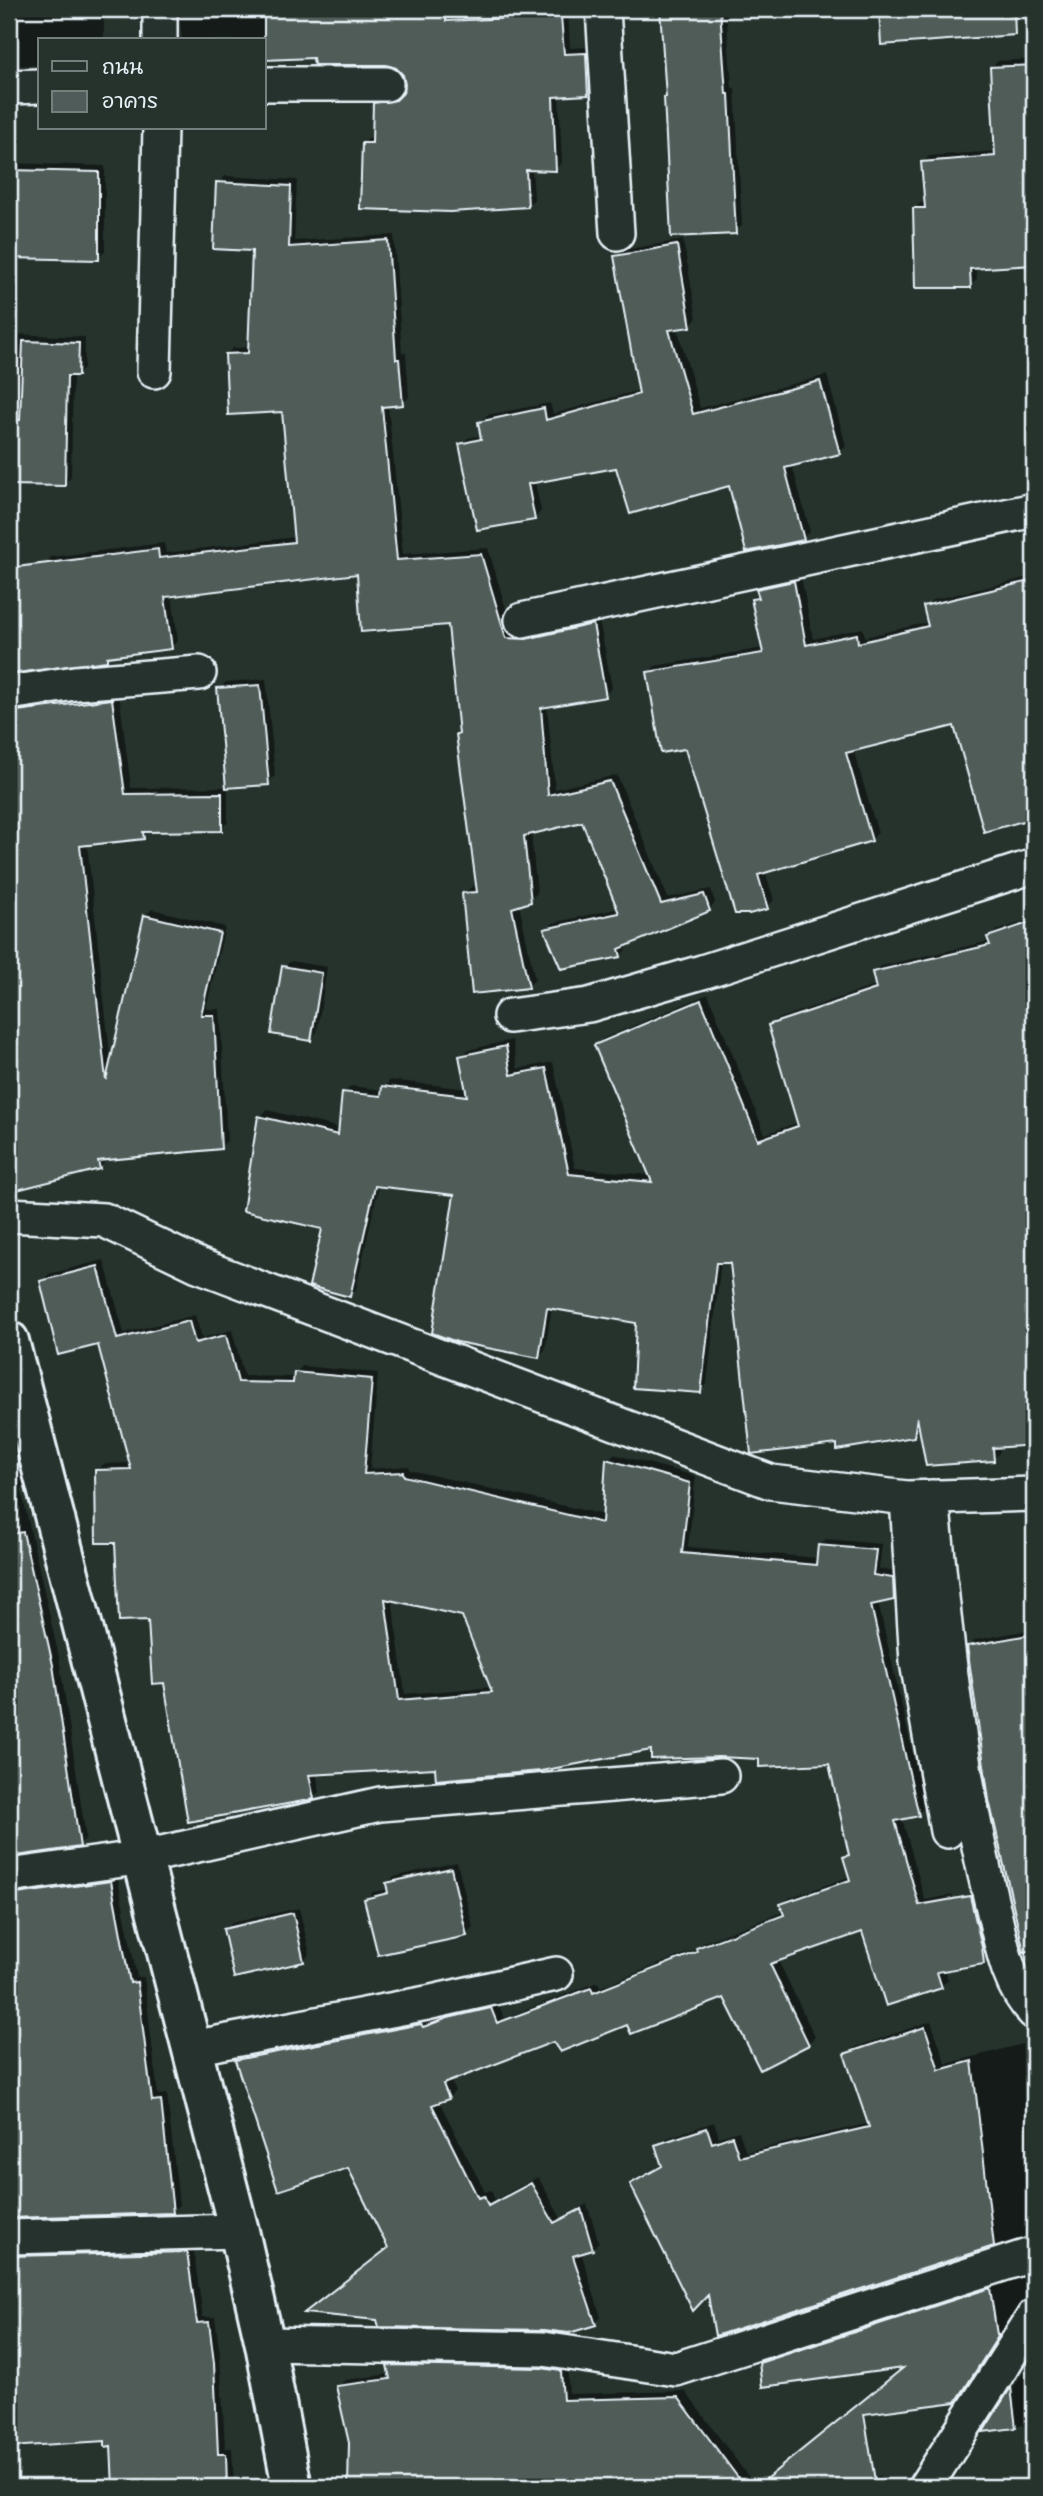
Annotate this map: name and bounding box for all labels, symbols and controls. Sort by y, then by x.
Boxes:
legend [38,38,266,130]
text: ถนน [102,52,143,81]
text: อาคาร [102,86,158,115]

